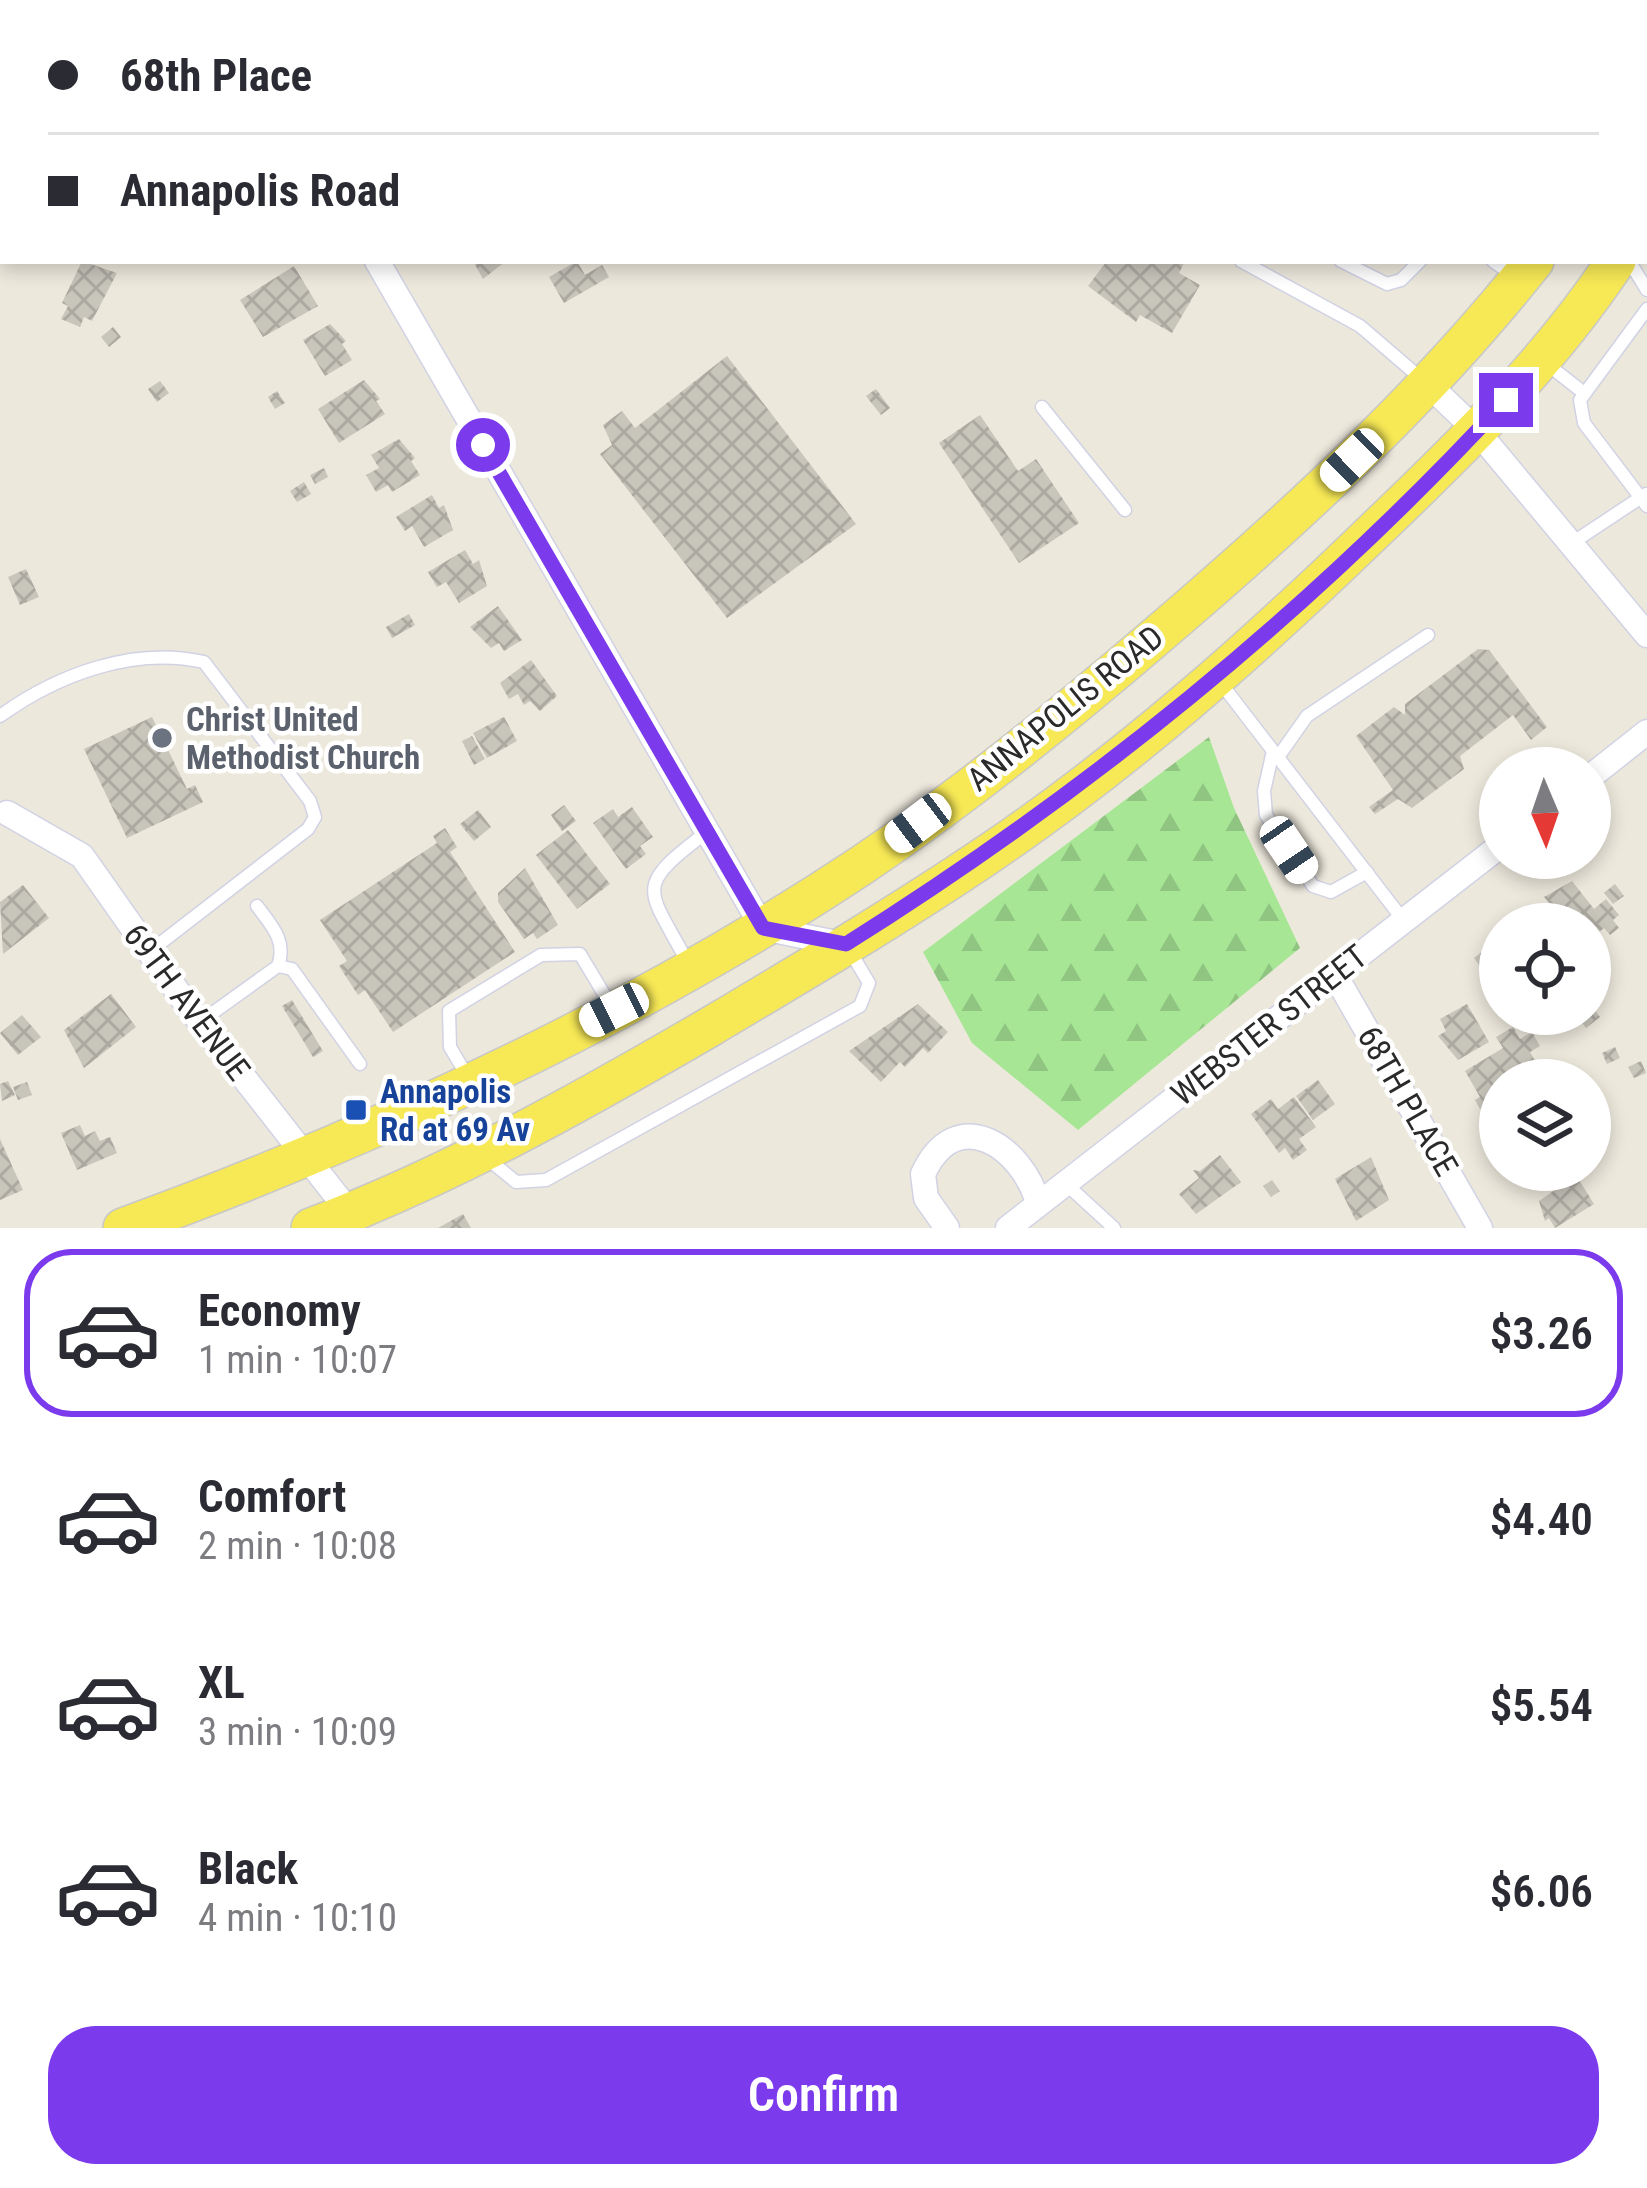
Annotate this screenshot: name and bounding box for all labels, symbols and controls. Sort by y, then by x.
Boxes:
text: 68th Place [120,49,312,102]
text: Annapolis Road [120,164,400,217]
route end [1479,373,1533,427]
route start [456,418,510,472]
car [1314,422,1390,498]
street label: ANNAPOLIS ROAD [959,617,1171,799]
place label: Christ United Methodist Church [186,700,420,777]
marker: Christ United Methodist Church [149,725,175,751]
north arrow [1479,747,1611,879]
map controls [1479,747,1611,1191]
car [878,787,958,859]
car [1254,810,1324,890]
button: locate [1479,903,1611,1035]
street label: 69TH AVENUE [116,916,258,1088]
street label: WEBSTER STREET [1163,937,1375,1113]
car [574,978,654,1042]
street label: 68TH PLACE [1350,1019,1466,1183]
button: layers [1479,1059,1611,1191]
place label: Annapolis Rd at 69 Av [380,1072,530,1149]
marker: Annapolis Rd at 69 Av [343,1097,369,1123]
icon: car [54,1279,162,1387]
text: Economy [198,1284,361,1337]
text: $3.26 [1490,1307,1593,1360]
text: 1 min · 10:07 [198,1337,397,1383]
icon: car [54,1465,162,1573]
text: Comfort [198,1470,346,1523]
text: $4.40 [1490,1493,1593,1546]
text: 2 min · 10:08 [198,1523,397,1569]
icon: car [54,1651,162,1759]
text: XL [198,1656,245,1709]
text: $5.54 [1490,1679,1593,1732]
text: 3 min · 10:09 [198,1709,397,1755]
icon: car [54,1837,162,1945]
text: Black [198,1842,298,1895]
text: $6.06 [1490,1865,1593,1918]
text: 4 min · 10:10 [198,1895,397,1941]
button: Confirm [48,2026,1599,2164]

